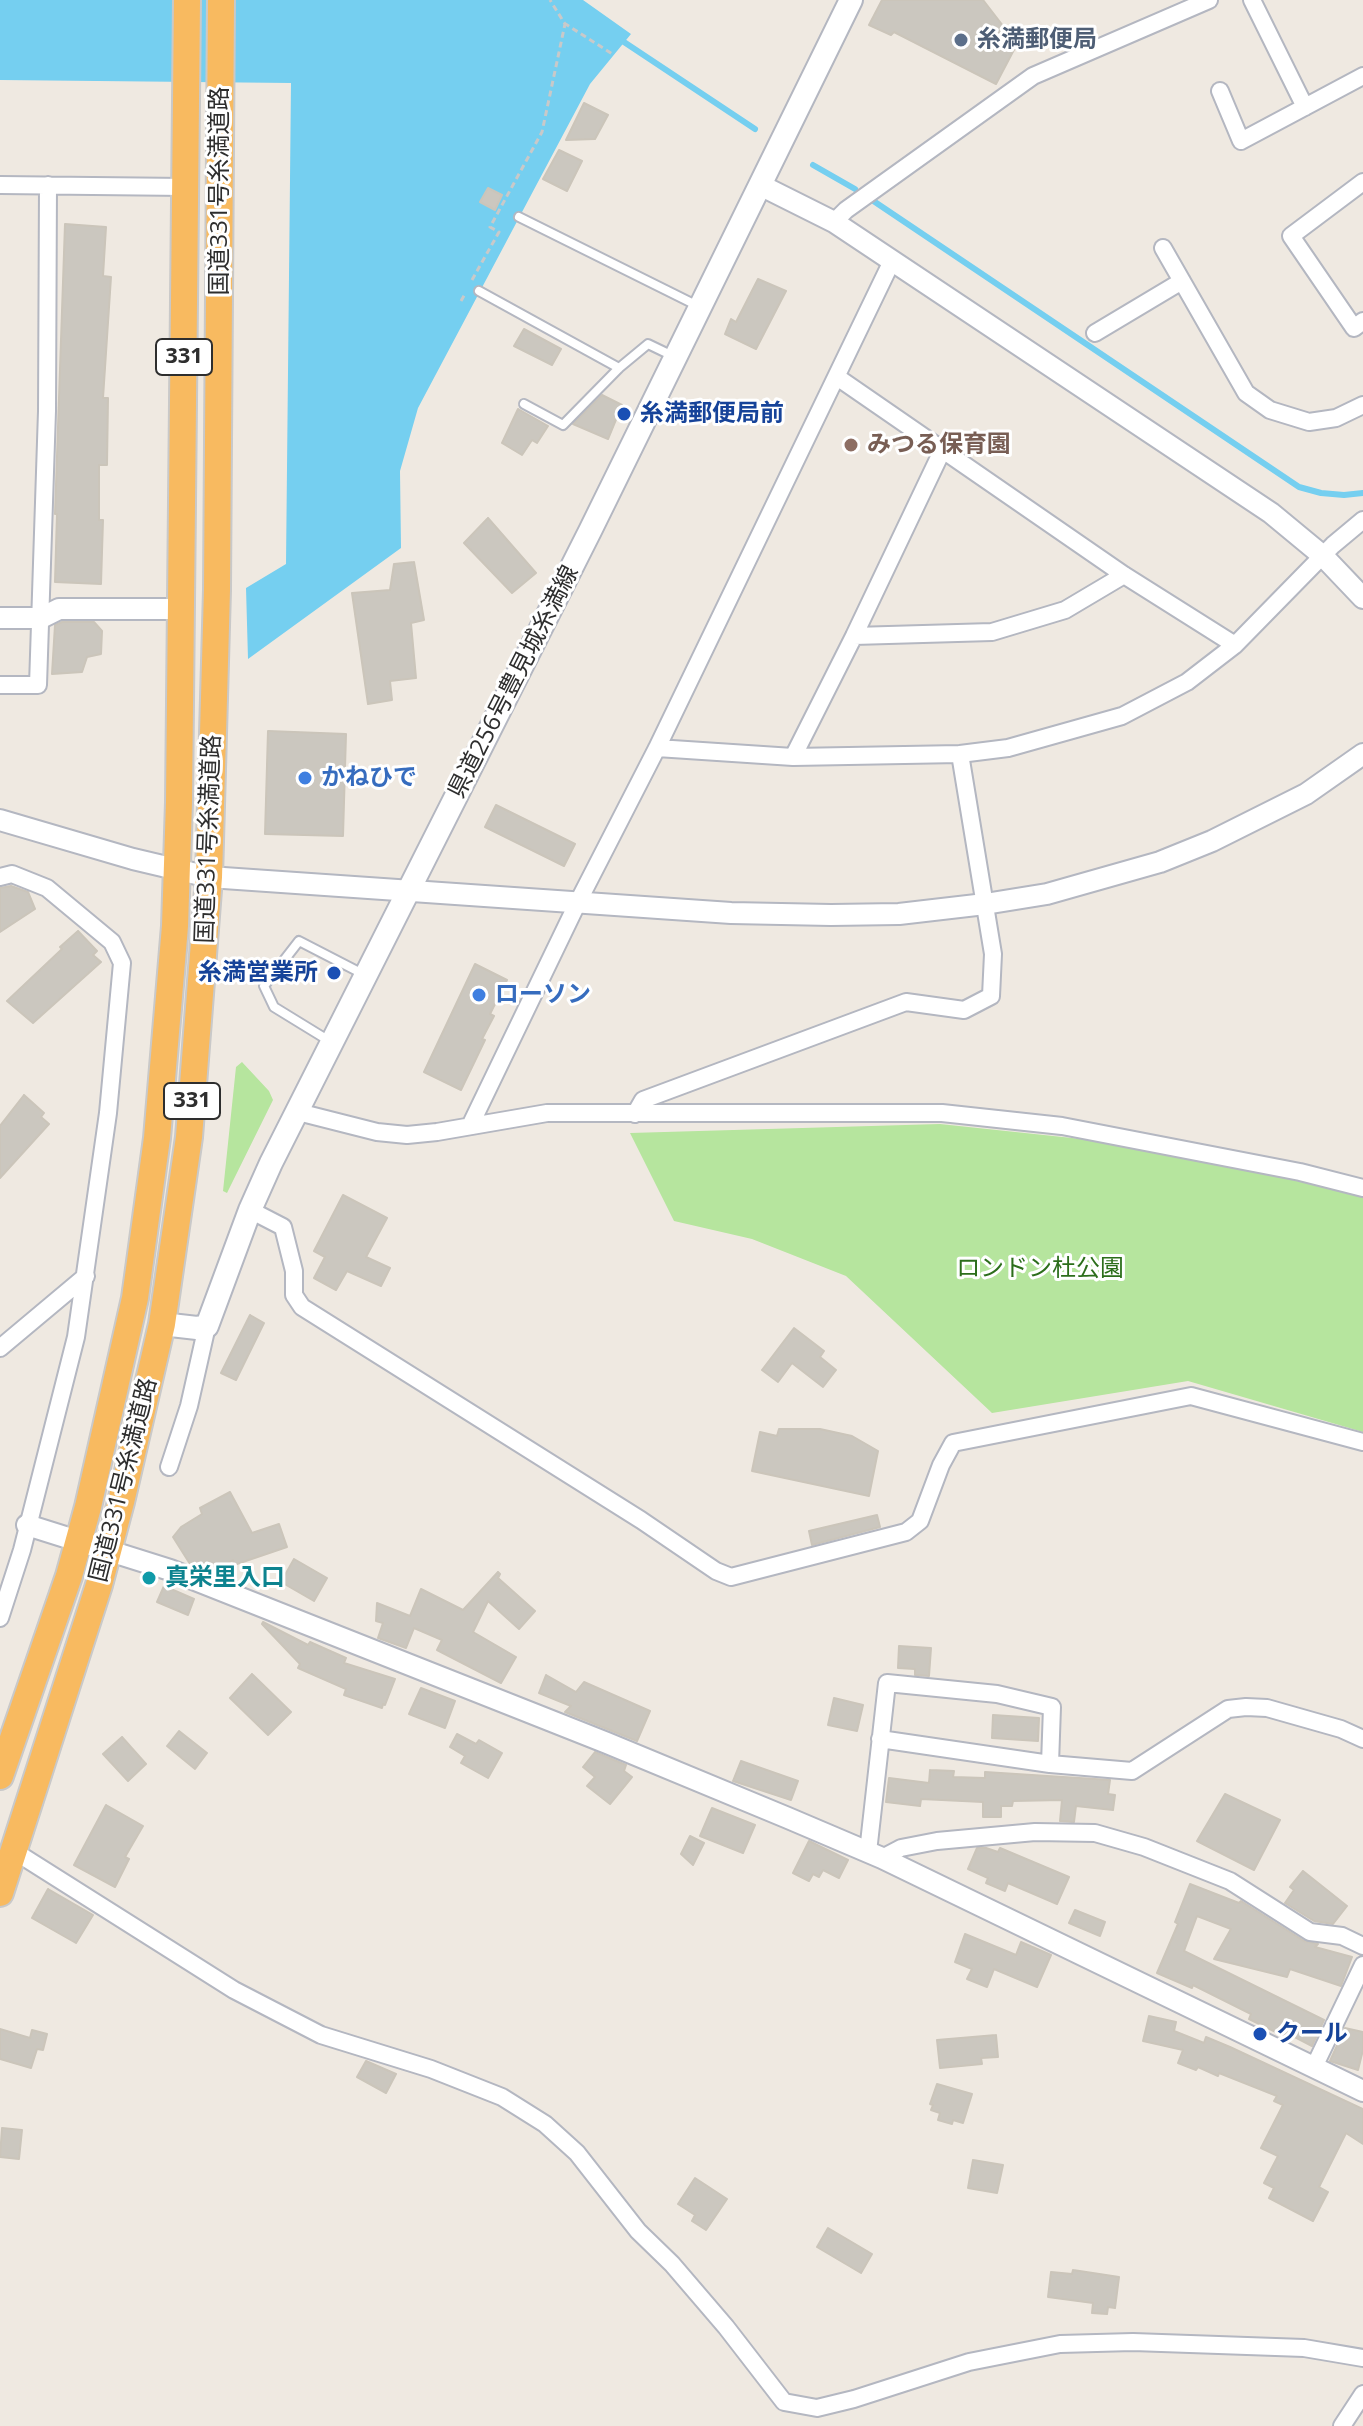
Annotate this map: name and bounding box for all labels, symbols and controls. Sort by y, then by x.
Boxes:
place label: 糸満郵便局 [977,26,1097,54]
marker: 糸満郵便局 [952,31,970,49]
street label: 国道331号糸満道路 [206,86,234,296]
road number: 331 [156,339,212,375]
place label: 糸満郵便局前 [640,400,784,428]
marker: 糸満郵便局前 [615,405,633,423]
place label: みつる保育園 [867,431,1011,459]
marker: みつる保育園 [842,436,860,454]
street label: 県道256号豊見城糸満線 [443,561,585,803]
street label: 国道331号糸満道路 [191,734,227,944]
place label: かねひで [321,764,417,792]
marker: かねひで [296,769,314,787]
place label: 糸満営業所 [198,959,318,987]
marker: 糸満営業所 [325,964,343,982]
place label: ローソン [495,981,591,1009]
marker: ローソン [470,986,488,1004]
road number: 331 [164,1083,220,1119]
park label: ロンドン杜公園 [956,1255,1124,1283]
street label: 国道331号糸満道路 [85,1375,163,1585]
place label: 真栄里入口 [165,1564,285,1592]
marker: 真栄里入口 [140,1569,158,1587]
place label: クール [1276,2020,1348,2048]
marker: クール [1251,2025,1269,2043]

